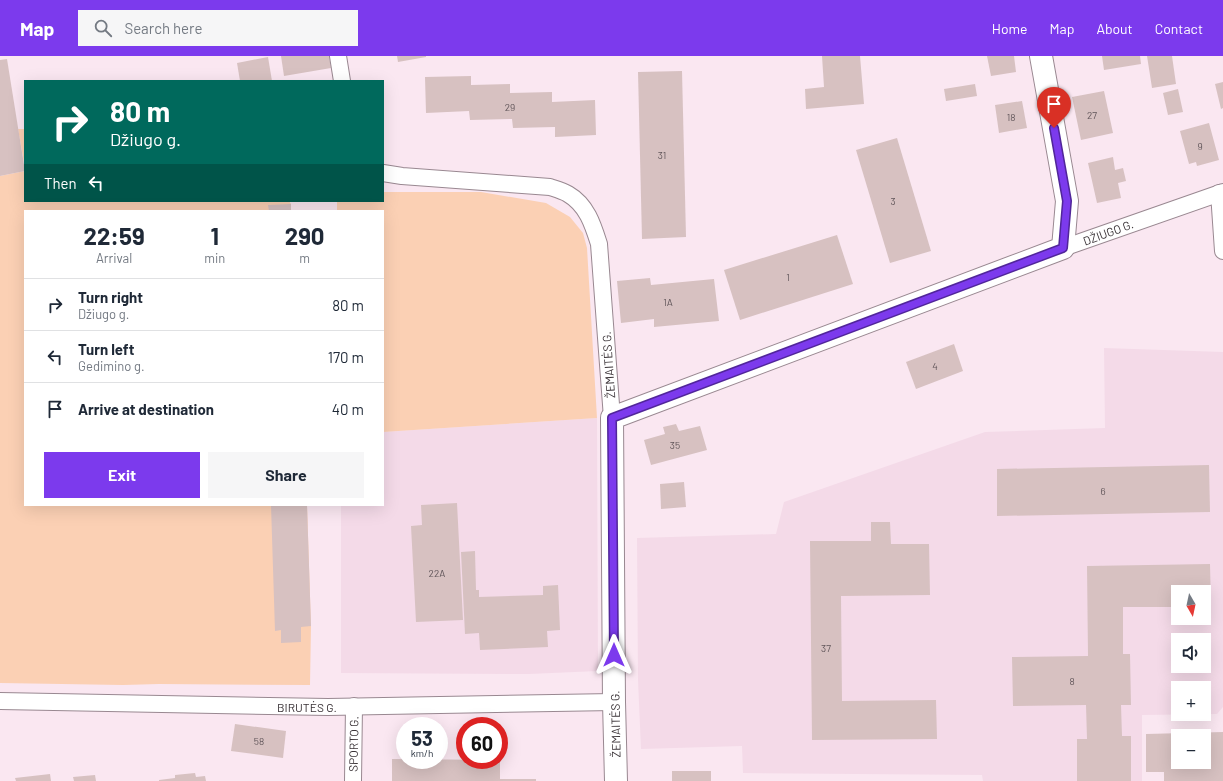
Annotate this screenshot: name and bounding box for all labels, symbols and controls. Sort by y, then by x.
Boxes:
search box [78,10,358,46]
text: Map [20,17,54,40]
icon: search [92,17,114,39]
text: Search here [124,19,202,37]
text: Home [992,20,1028,37]
text: Map [1050,20,1074,37]
text: About [1096,20,1133,37]
text: Contact [1155,20,1203,37]
pin [1037,87,1071,128]
icon: arrive [1043,93,1065,115]
text: 80 m [110,94,170,128]
icon: right [44,96,96,148]
house number: 29 [505,101,515,113]
house number: 27 [1087,109,1097,121]
house number: 18 [1007,111,1015,123]
text: Džiugo g. [110,128,181,150]
house number: 9 [1197,140,1203,152]
house number: 31 [658,149,666,161]
icon: left [85,172,107,194]
text: Then [44,174,77,192]
house number: 3 [890,195,896,207]
street label: DŽIUGO G. [1081,216,1135,248]
text: 22:59 [83,221,145,250]
text: 1 [210,221,219,250]
text: 290 [285,221,325,250]
text: Arrival [96,250,132,266]
text: min [204,250,225,266]
text: m [299,250,310,266]
house number: 1 [786,271,790,283]
text: Turn right [78,288,143,306]
icon: right [44,294,66,316]
text: 80 m [332,296,364,314]
house number: 1A [663,296,673,308]
text: Džiugo g. [78,306,129,322]
street label: ŽEMAITĖS G. [599,331,617,399]
text: Turn left [78,340,134,358]
icon: left [44,346,66,368]
text: 170 m [328,348,364,366]
text: Gedimino g. [78,358,145,374]
house number: 4 [932,360,938,372]
icon: arrive [44,398,66,420]
text: Arrive at destination [78,400,214,418]
text: 40 m [332,400,364,418]
house number: 35 [670,439,680,451]
button: Exit [44,452,200,498]
button: Share [208,452,364,498]
house number: 6 [1100,485,1106,497]
house number: 22A [429,567,445,579]
north arrow [1171,585,1211,625]
map controls [1171,585,1211,769]
button: sound [1171,633,1211,673]
position arrow [593,634,635,676]
house number: 37 [821,642,831,654]
house number: 8 [1069,675,1075,687]
button: + [1171,681,1211,721]
street label: ŽEMAITĖS G. [607,690,623,758]
street label: BIRUTĖS G. [277,700,337,714]
street label: SPORTO G. [346,716,360,772]
speed limit sign: 60 [456,717,508,769]
text: 53 [411,726,433,750]
button: − [1171,729,1211,769]
house number: 58 [254,735,264,747]
text: km/h [411,747,433,759]

